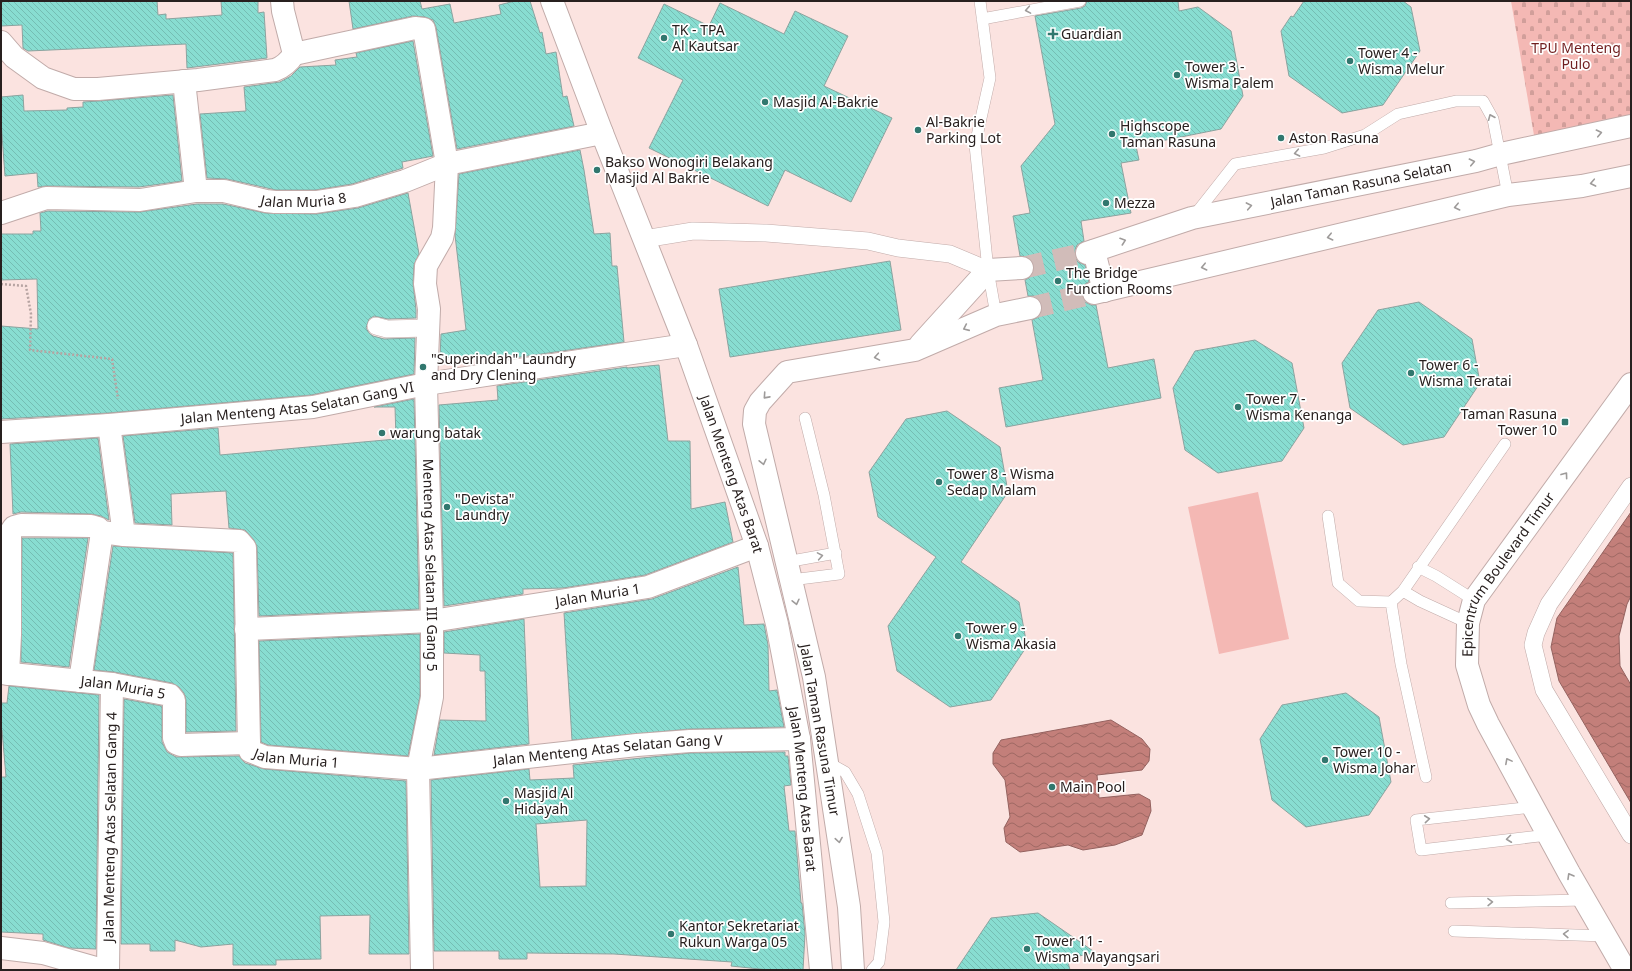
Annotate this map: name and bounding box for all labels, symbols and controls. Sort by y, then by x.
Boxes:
one-way arrow [1025,6,1031,14]
place label: TK - TPA Al Kautsar [672,20,739,55]
place label: Guardian [1061,24,1122,43]
marker: Guardian [1048,29,1058,39]
marker: TK - TPA Al Kautsar [659,33,669,43]
park label: TPU Menteng Pulo [1531,38,1621,73]
place label: Tower 4 - Wisma Melur [1358,43,1445,78]
marker: Tower 4 - Wisma Melur [1345,56,1355,66]
place label: Tower 3 - Wisma Palem [1185,57,1274,92]
marker: Tower 3 - Wisma Palem [1172,70,1182,80]
place label: Masjid Al-Bakrie [773,92,879,111]
marker: Masjid Al-Bakrie [760,97,770,107]
place label: Al-Bakrie Parking Lot [926,112,1001,147]
one-way arrow [1488,113,1496,121]
place label: Highscope Taman Rasuna [1120,116,1216,151]
marker: Al-Bakrie Parking Lot [913,125,923,135]
place label: Aston Rasuna [1289,128,1379,147]
marker: Highscope Taman Rasuna [1107,129,1117,139]
one-way arrow [1596,129,1602,137]
marker: Aston Rasuna [1276,133,1286,143]
one-way arrow [1293,148,1300,156]
place label: Bakso Wonogiri Belakang Masjid Al Bakrie [605,152,773,187]
street label: Jalan Taman Rasuna Selatan [1267,156,1453,211]
one-way arrow [1469,158,1475,166]
marker: Bakso Wonogiri Belakang Masjid Al Bakrie [592,165,602,175]
one-way arrow [1590,179,1596,187]
street label: Jalan Muria 8 [257,187,347,211]
place label: Mezza [1114,193,1155,212]
marker: Mezza [1101,198,1111,208]
one-way arrow [1453,202,1460,210]
one-way arrow [1245,203,1252,211]
one-way arrow [1327,232,1334,241]
one-way arrow [1120,237,1127,246]
place label: The Bridge Function Rooms [1066,263,1172,298]
one-way arrow [1201,263,1207,271]
marker: The Bridge Function Rooms [1053,276,1063,286]
one-way arrow [963,323,971,331]
place label: "Superindah" Laundry and Dry Clening [431,349,577,384]
one-way arrow [874,352,880,361]
place label: Tower 6 - Wisma Teratai [1419,355,1512,390]
marker: "Superindah" Laundry and Dry Clening [418,362,428,372]
marker: Tower 6 - Wisma Teratai [1406,368,1416,378]
street label: Jalan Menteng Atas Selatan Gang VI [178,377,416,428]
place label: Tower 7 - Wisma Kenanga [1246,389,1352,424]
street label: Jalan Menteng Atas Barat [695,390,768,555]
one-way arrow [763,391,771,399]
marker: Tower 7 - Wisma Kenanga [1233,402,1243,412]
place label: Taman Rasuna Tower 10 [1461,404,1557,439]
marker: Taman Rasuna Tower 10 [1560,417,1570,427]
place label: warung batak [390,423,482,442]
marker: warung batak [377,428,387,438]
one-way arrow [758,458,766,465]
street label: Menteng Atas Selatan III Gang 5 [419,459,442,672]
place label: Tower 8 - Wisma Sedap Malam [947,464,1054,499]
one-way arrow [1561,473,1568,480]
marker: Tower 8 - Wisma Sedap Malam [934,477,944,487]
street label: Epicentrum Boulevard Timur [1457,488,1559,657]
place label: "Devista" Laundry [455,489,514,524]
marker: "Devista" Laundry [442,502,452,512]
one-way arrow [817,552,823,560]
street label: Jalan Muria 1 [552,578,642,611]
one-way arrow [792,598,800,605]
place label: Tower 9 - Wisma Akasia [966,618,1056,653]
marker: Tower 9 - Wisma Akasia [953,631,963,641]
street label: Jalan Taman Rasuna Timur [796,641,845,818]
street label: Jalan Muria 5 [78,671,167,703]
street label: Jalan Menteng Atas Barat [784,703,822,872]
street label: Jalan Menteng Atas Selatan Gang 4 [98,712,121,944]
street label: Jalan Menteng Atas Selatan Gang V [490,730,723,770]
place label: Tower 10 - Wisma Johar [1333,742,1416,777]
street label: Jalan Muria 1 [249,743,340,772]
marker: Tower 10 - Wisma Johar [1320,755,1330,765]
one-way arrow [1506,758,1513,766]
place label: Main Pool [1060,777,1125,796]
marker: Main Pool [1047,782,1057,792]
place label: Masjid Al Hidayah [514,783,573,818]
marker: Masjid Al Hidayah [501,796,511,806]
one-way arrow [1424,815,1430,824]
one-way arrow [1506,835,1512,844]
one-way arrow [834,837,843,843]
one-way arrow [1568,873,1575,880]
one-way arrow [1487,898,1493,906]
place label: Kantor Sekretariat Rukun Warga 05 [679,916,799,951]
marker: Kantor Sekretariat Rukun Warga 05 [666,929,676,939]
one-way arrow [1563,930,1569,939]
place label: Tower 11 - Wisma Mayangsari [1035,931,1160,966]
marker: Tower 11 - Wisma Mayangsari [1022,944,1032,954]

